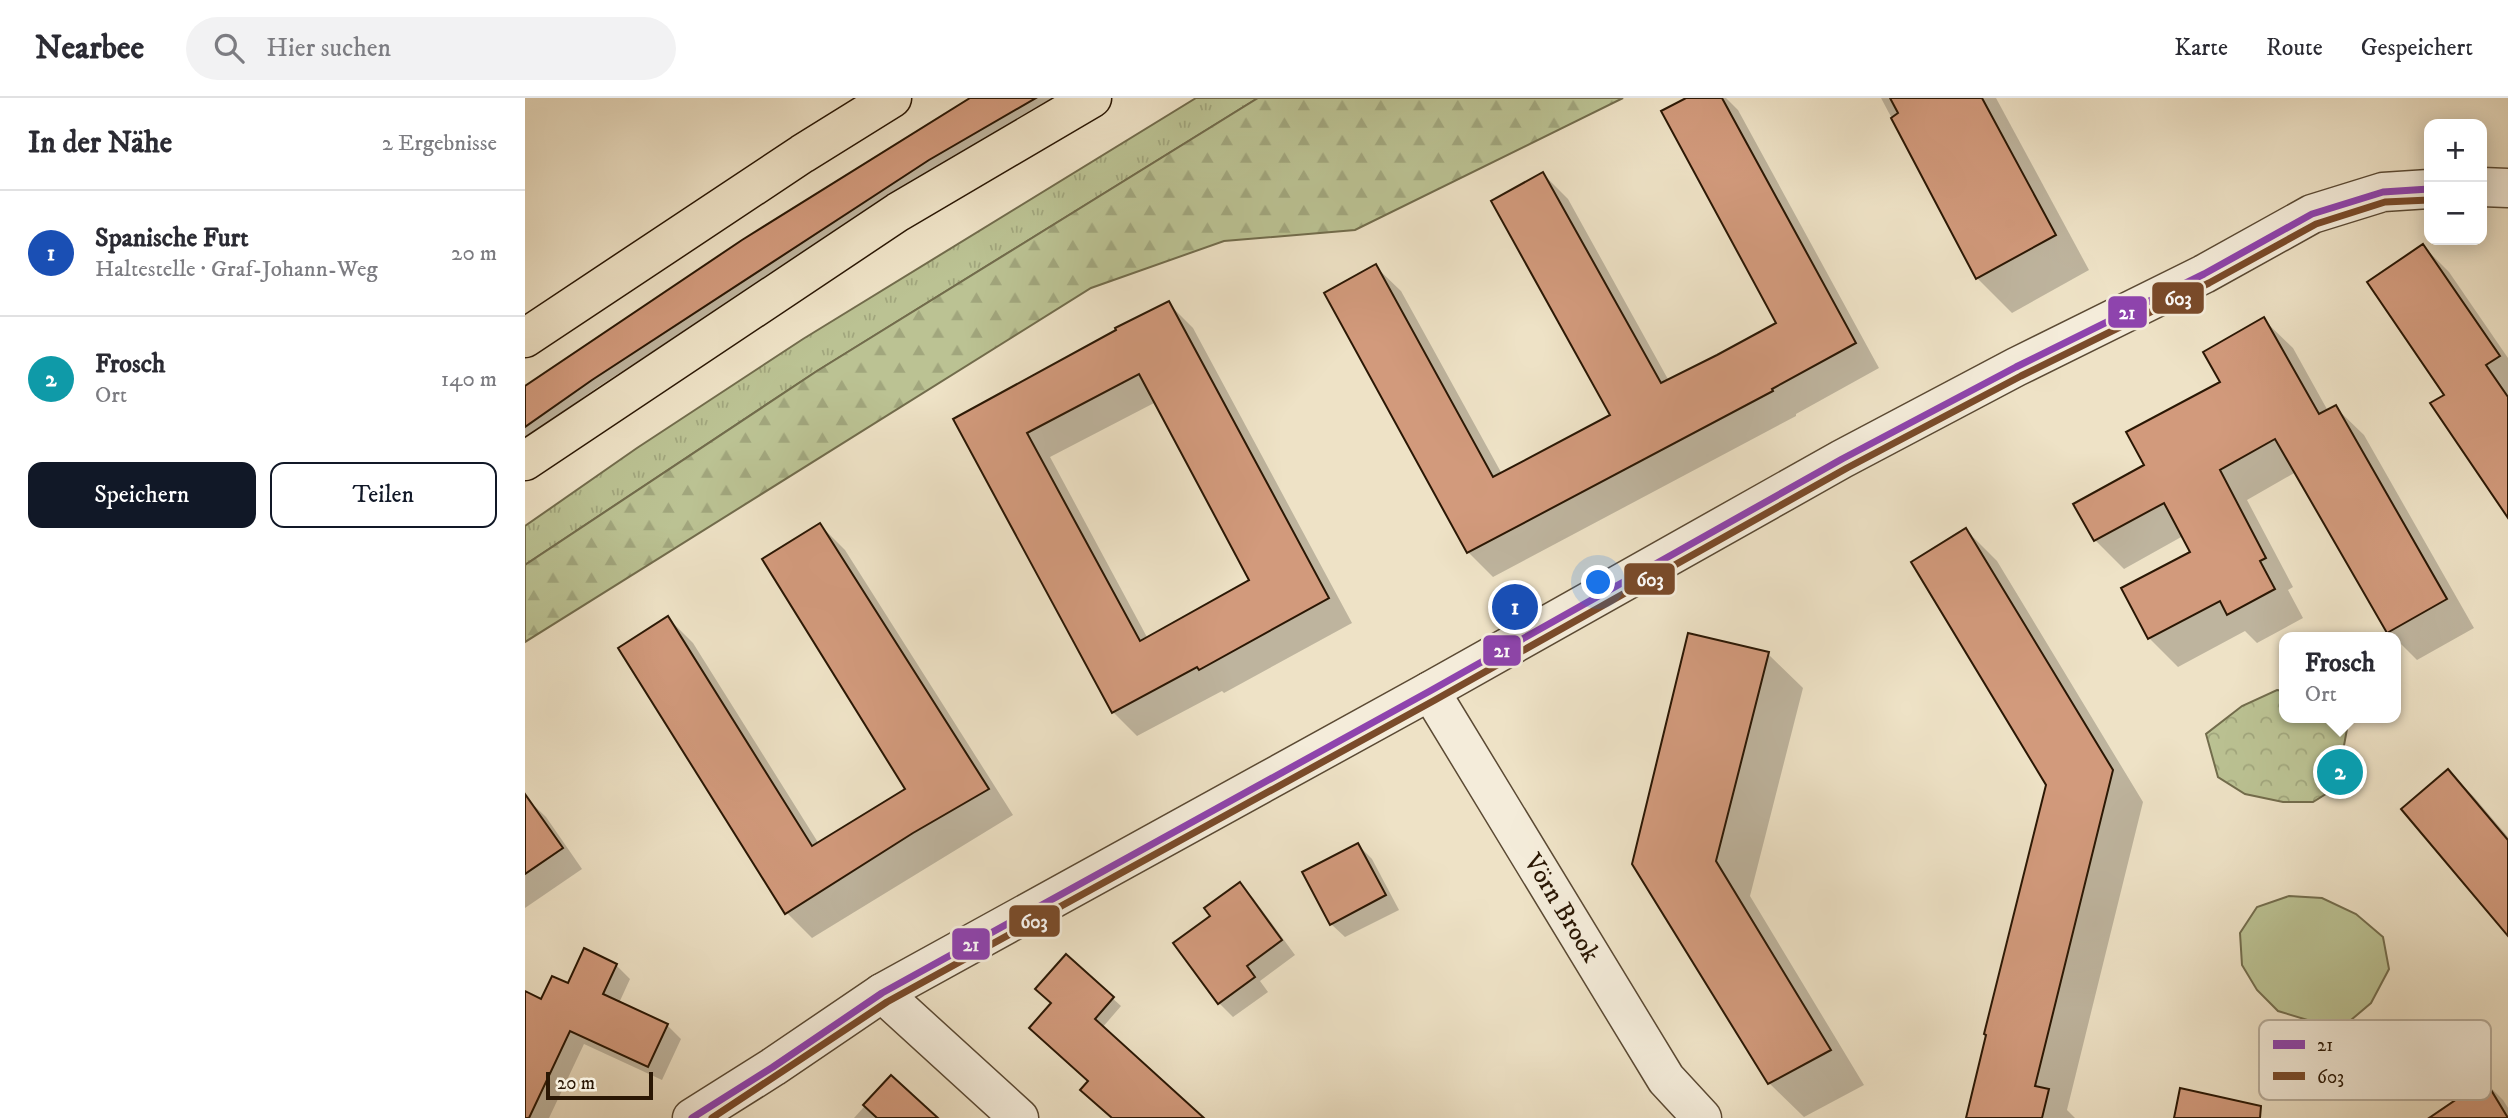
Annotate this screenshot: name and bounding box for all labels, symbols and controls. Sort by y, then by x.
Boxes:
search box [186,17,676,80]
text: Nearbee [35,28,144,69]
icon: search [210,29,248,67]
text: Hier suchen [266,32,391,65]
text: Karte [2174,33,2228,63]
text: Route [2266,33,2323,63]
text: Gespeichert [2361,33,2473,63]
map controls [2424,119,2487,245]
button: + [2424,119,2487,182]
text: In der Nähe [28,125,172,162]
text: 2 Ergebnisse [382,129,497,158]
button: − [2424,182,2487,245]
text: Spanische Furt [95,222,249,255]
text: 1 [47,239,55,268]
text: 20 m [451,239,497,268]
text: Haltestelle · Graf-Johann-Weg [95,255,378,284]
line badge: 603 [2151,281,2205,315]
text: 603 [2164,288,2192,311]
line badge: 21 [2107,295,2148,329]
text: 21 [2119,302,2135,325]
text: Frosch [95,348,166,381]
text: 2 [45,365,57,394]
text: 140 m [441,365,497,394]
text: Ort [95,381,127,410]
button: Speichern [28,462,256,528]
button: Teilen [270,462,497,528]
line badge: 603 [1623,562,1676,596]
your location [1581,565,1615,599]
text: 603 [1636,569,1664,592]
pin: 1 [1492,581,1538,633]
popup [2279,632,2401,723]
line badge: 21 [1482,634,1522,667]
text: 21 [1494,640,1510,663]
text: Frosch [2305,647,2375,680]
text: Ort [2305,680,2337,709]
pin: 2 [2317,746,2363,798]
street label: Vörn Brook [1516,847,1608,969]
line badge: 603 [1008,904,1061,938]
text: 603 [1020,911,1048,934]
line badge: 21 [951,927,991,961]
text: 21 [963,934,979,957]
legend [2259,1020,2491,1100]
text: 21 [2317,1034,2333,1057]
text: 603 [2317,1066,2344,1089]
scale bar [546,1069,653,1101]
text: 20 m [557,1072,595,1095]

